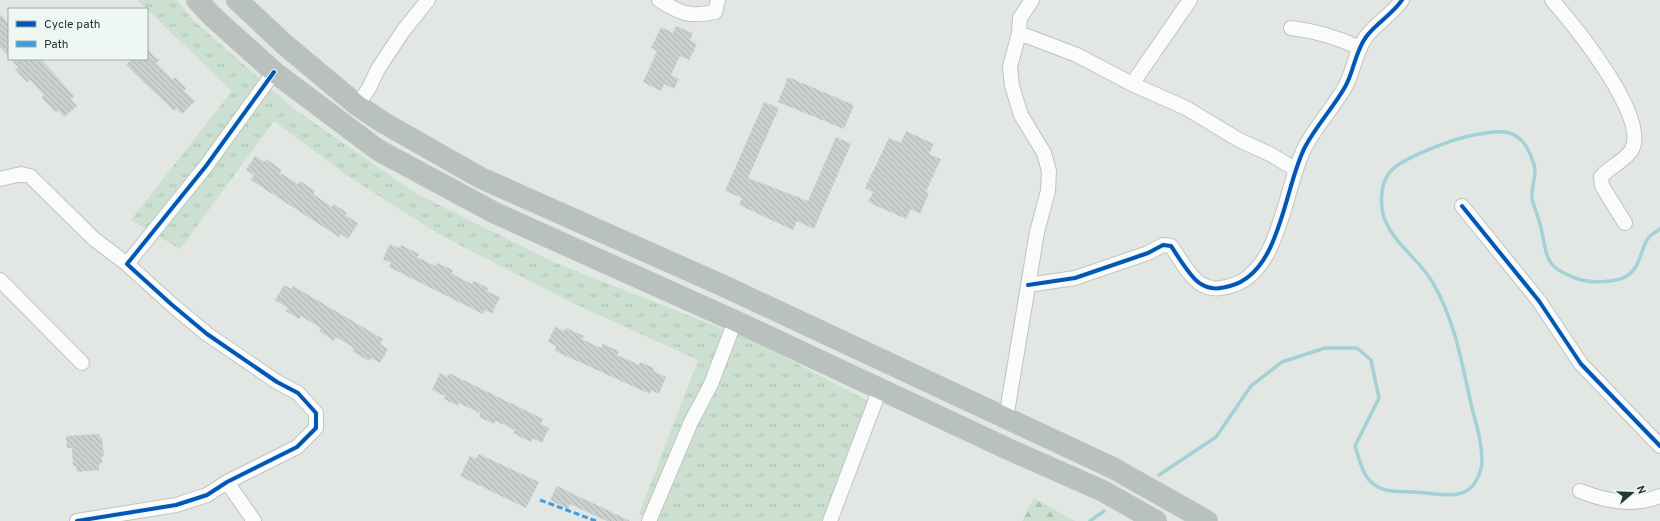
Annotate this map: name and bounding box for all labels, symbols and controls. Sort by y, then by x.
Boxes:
legend [8,8,148,60]
text: Cycle path [44,17,101,33]
text: Path [44,37,69,53]
north arrow [1612,473,1652,513]
text: N [1633,484,1648,496]

